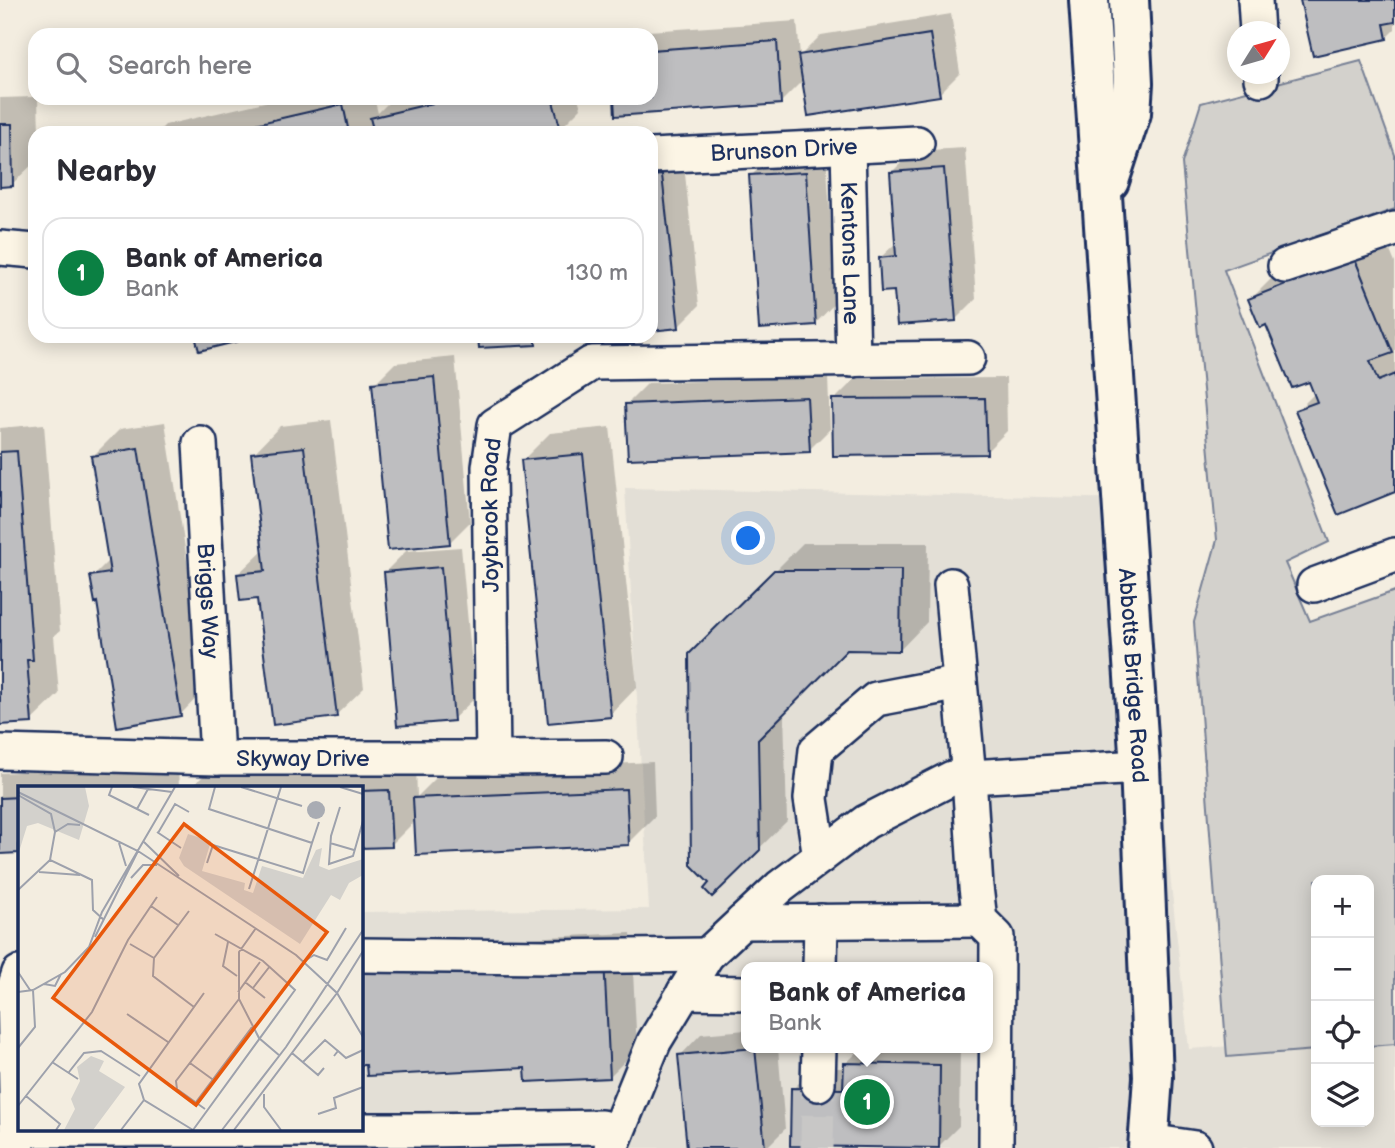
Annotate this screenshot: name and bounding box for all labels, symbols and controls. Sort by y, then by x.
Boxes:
north arrow [1227,21,1290,84]
search box [28,28,658,105]
icon: search [52,48,90,86]
text: Search here [108,51,252,82]
street label: Brunson Drive [709,133,858,168]
text: Nearby [56,154,156,190]
street label: Kentons Lane [834,181,865,325]
text: Bank of America [125,244,323,275]
text: 1 [76,259,86,287]
text: 130 m [566,259,628,287]
text: Bank [125,275,178,303]
street label: Joybrook Road [476,436,508,593]
your location [731,521,765,555]
street label: Briggs Way [190,542,225,660]
street label: Abbotts Bridge Road [1112,567,1154,784]
street label: Skyway Drive [236,745,370,773]
inset map [18,786,362,1130]
map controls [1311,875,1374,1127]
button: + [1311,875,1374,938]
button: − [1311,938,1374,1001]
popup [741,962,993,1053]
text: Bank of America [768,978,966,1009]
button: locate [1311,1001,1374,1064]
text: Bank [768,1009,821,1037]
button: layers [1311,1064,1374,1127]
pin: 1 [844,1076,890,1128]

